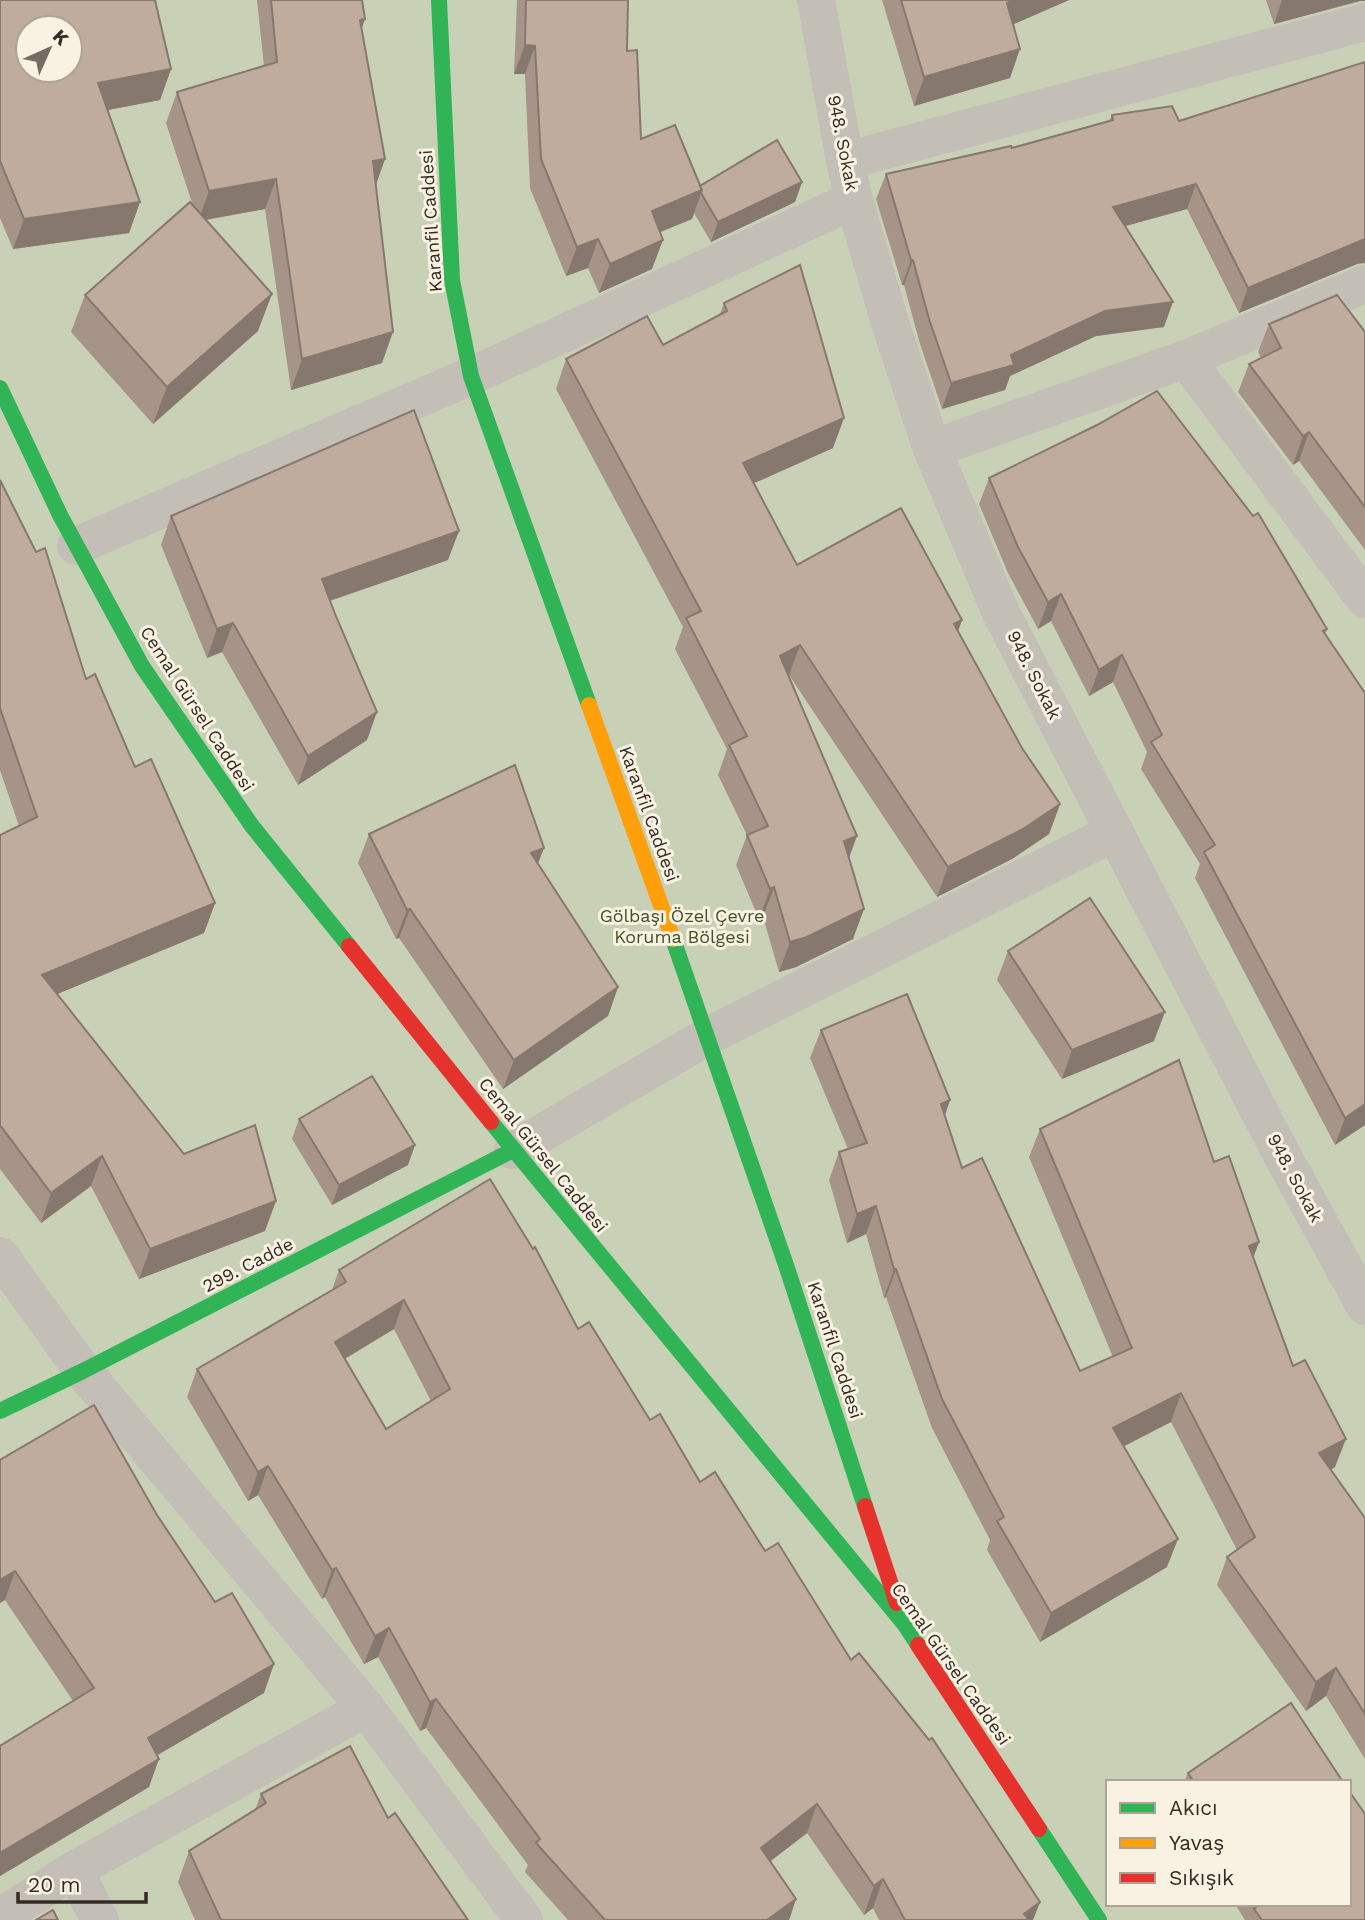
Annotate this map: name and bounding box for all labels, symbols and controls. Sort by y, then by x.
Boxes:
north arrow [14,14,84,84]
text: K [48,25,73,50]
street label: 948. Sokak [824,93,863,192]
street label: Karanfil Caddesi [415,149,446,293]
street label: Cemal Gürsel Caddesi [136,622,259,795]
street label: 948. Sokak [1003,627,1066,723]
street label: Karanfil Caddesi [615,743,684,884]
park label: Gölbaşı Özel Çevre Koruma Bölgesi [600,905,764,947]
street label: Cemal Gürsel Caddesi [475,1073,612,1236]
street label: 948. Sokak [1263,1130,1327,1225]
street label: 299. Cadde [199,1233,297,1296]
street label: Karanfil Caddesi [803,1279,868,1421]
street label: Cemal Gürsel Caddesi [887,1579,1015,1749]
legend [1106,1780,1351,1906]
text: Akıcı [1169,1795,1218,1820]
text: Yavaş [1169,1830,1224,1855]
scale bar [18,1860,145,1904]
text: Sıkışık [1169,1865,1234,1890]
text: 20 m [28,1872,80,1897]

